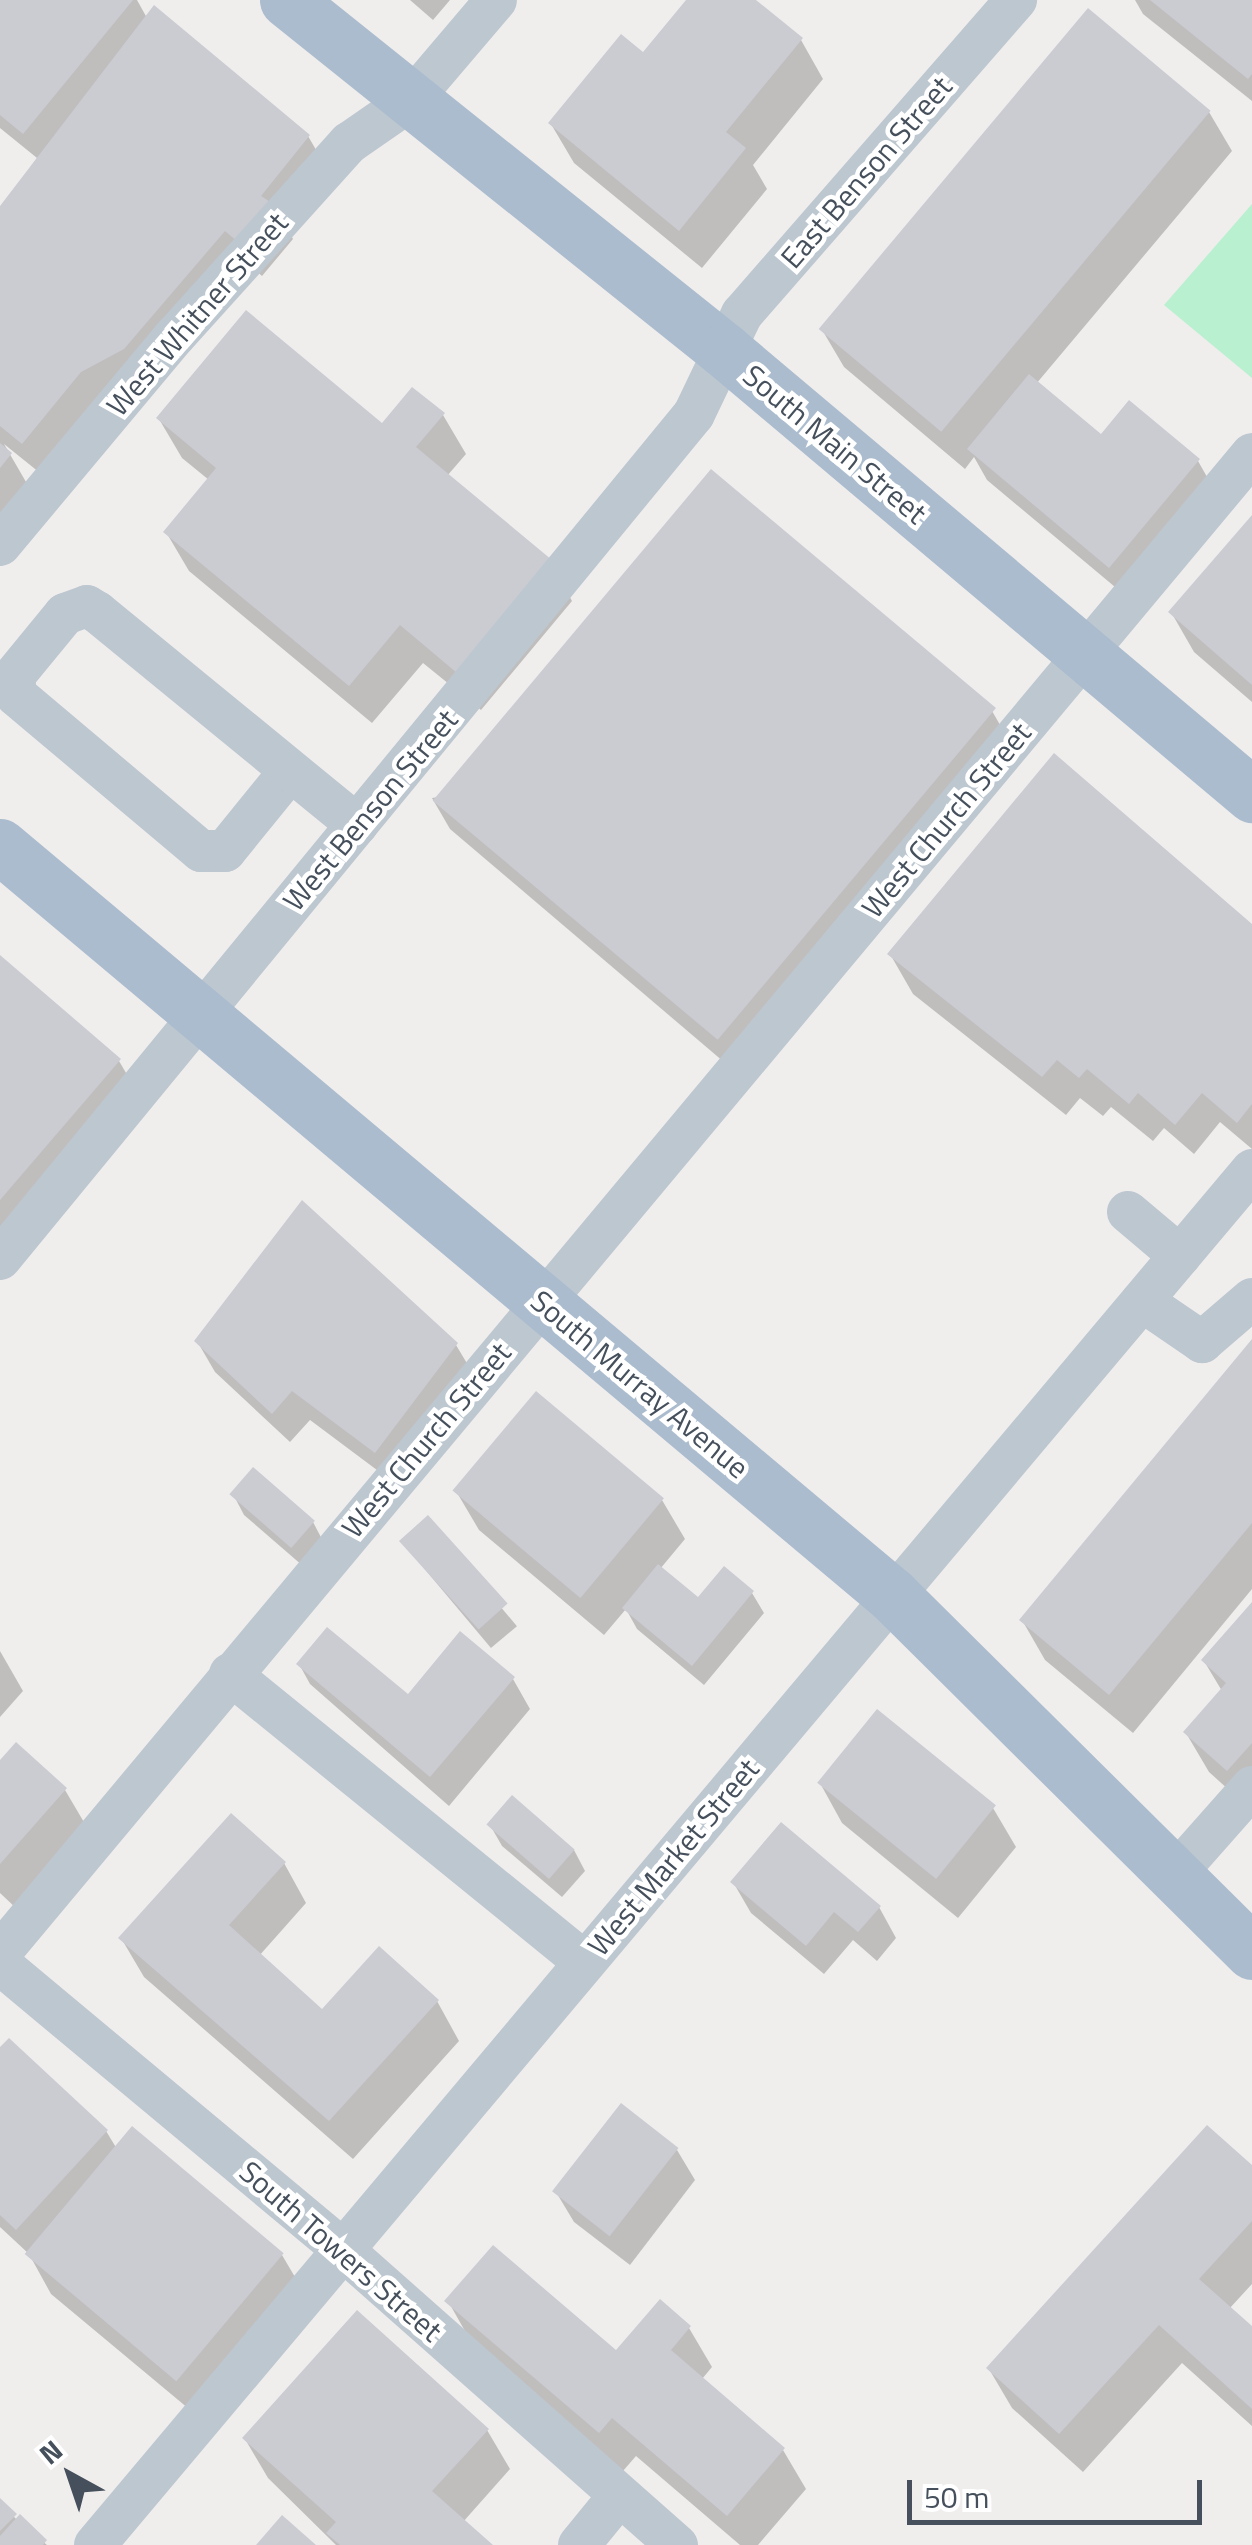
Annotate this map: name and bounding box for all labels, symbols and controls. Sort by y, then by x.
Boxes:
street label: East Benson Street [773,69,959,275]
street label: West Whitner Street [99,205,295,423]
street label: South Main Street [736,357,934,531]
street label: West Benson Street [275,702,465,918]
street label: West Church Street [854,715,1038,925]
street label: South Murray Avenue [524,1282,756,1486]
street label: West Church Street [334,1335,518,1545]
street label: West Market Street [580,1751,766,1963]
street label: South Towers Street [233,2153,449,2349]
north arrow [20,2425,120,2525]
text: N [29,2429,72,2474]
scale bar [912,2460,1207,2522]
text: 50 m [924,2474,989,2520]

